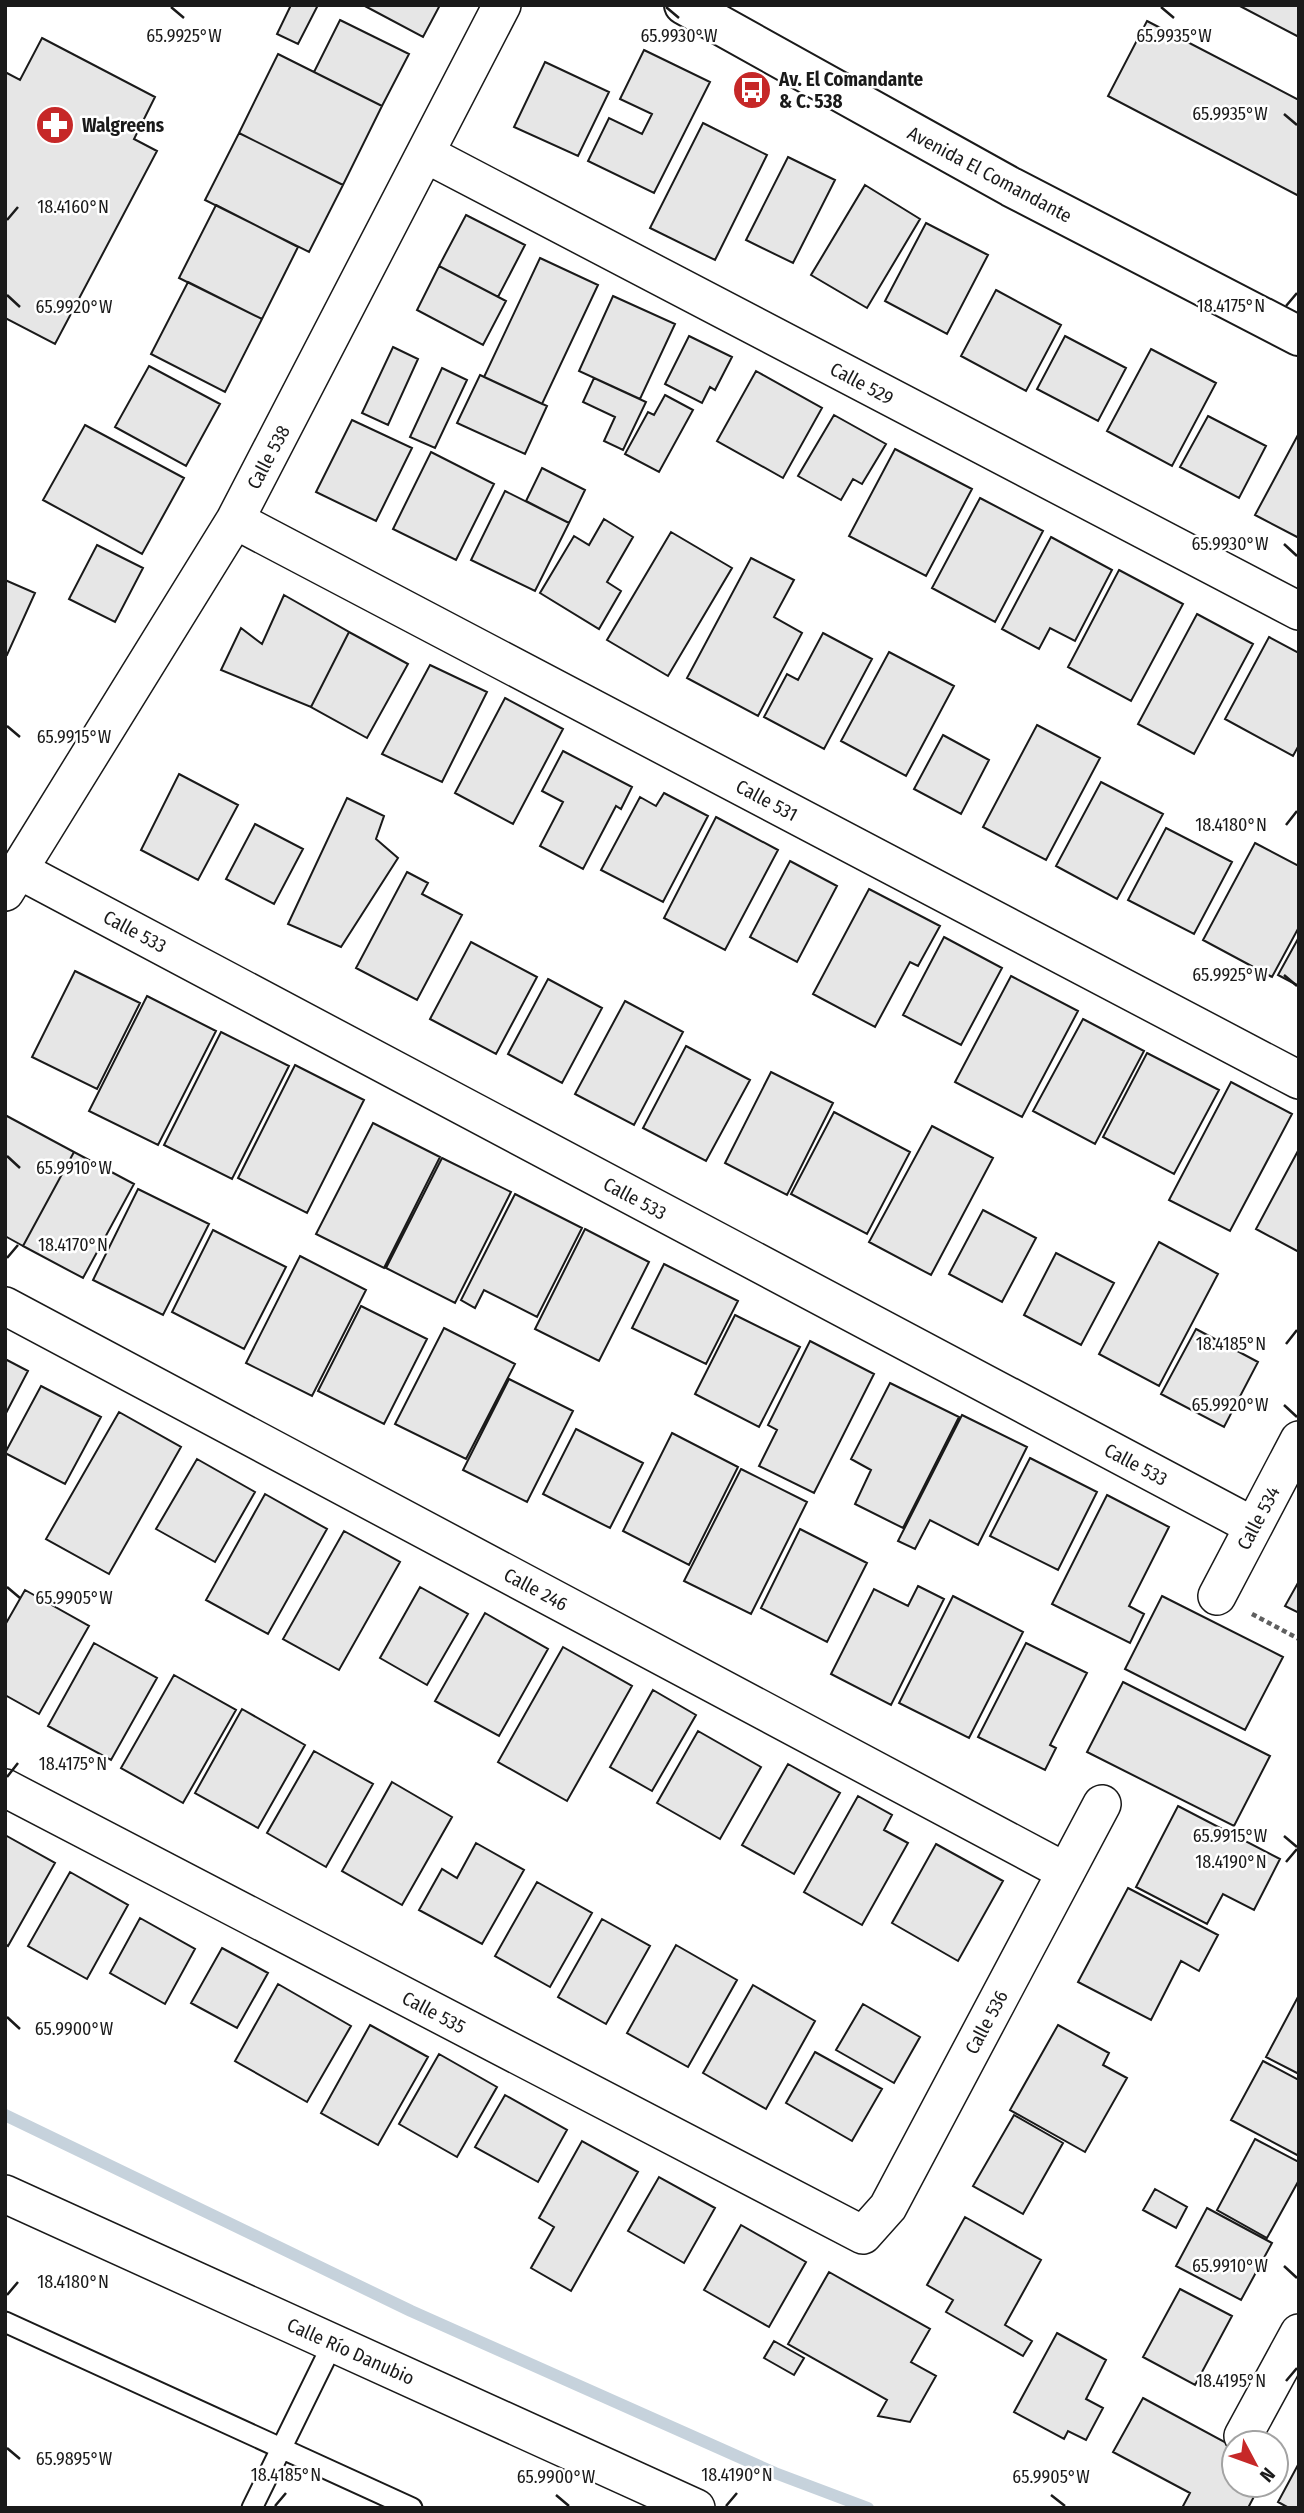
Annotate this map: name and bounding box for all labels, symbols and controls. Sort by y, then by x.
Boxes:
text: 65.9925°W [146,25,222,47]
text: 65.9930°W [640,25,718,47]
text: 65.9935°W [1136,25,1212,47]
place label: Av. El Comandante & C. 538 [778,68,923,113]
bus stop icon: Av. El Comandante & C. 538 [731,69,773,111]
text: 65.9935°W [1192,103,1268,125]
pharmacy icon: Walgreens [34,104,76,146]
place label: Walgreens [82,114,165,137]
street label: Avenida El Comandante [904,121,1076,228]
text: 18.4160°N [37,196,109,218]
text: 18.4175°N [1197,295,1265,317]
text: 65.9920°W [36,296,113,318]
street label: Calle 529 [826,357,897,410]
street label: Calle 538 [242,421,295,493]
text: 65.9930°W [1191,533,1269,555]
text: 65.9915°W [37,726,112,748]
street label: Calle 531 [732,775,802,826]
text: 18.4180°N [1195,814,1267,836]
street label: Calle 533 [99,905,170,958]
text: 65.9925°W [1192,964,1268,986]
text: 65.9910°W [36,1157,113,1179]
street label: Calle 533 [599,1172,670,1225]
text: 18.4170°N [38,1234,108,1256]
text: 18.4185°N [1196,1333,1266,1355]
text: 65.9920°W [1192,1394,1269,1416]
street label: Calle 533 [1100,1438,1171,1491]
street label: Calle 534 [1232,1483,1285,1554]
street label: Calle 246 [500,1563,572,1616]
text: 65.9905°W [35,1587,113,1609]
text: 18.4175°N [39,1753,107,1775]
text: 65.9915°W [1193,1825,1268,1847]
text: 18.4190°N [1195,1851,1267,1873]
street label: Calle 535 [398,1986,469,2039]
street label: Calle 536 [960,1986,1013,2058]
text: 65.9900°W [35,2018,114,2040]
text: 65.9910°W [1192,2255,1269,2277]
text: 18.4180°N [37,2271,109,2293]
street label: Calle Río Danubio [284,2313,418,2390]
text: 18.4195°N [1196,2370,1266,2392]
north arrow [1220,2429,1290,2499]
text: 65.9895°W [36,2448,113,2470]
text: N [1255,2463,1280,2487]
text: 18.4185°N [251,2464,321,2486]
text: 18.4190°N [701,2464,773,2486]
text: 65.9900°W [517,2466,596,2488]
text: 65.9905°W [1012,2466,1090,2488]

